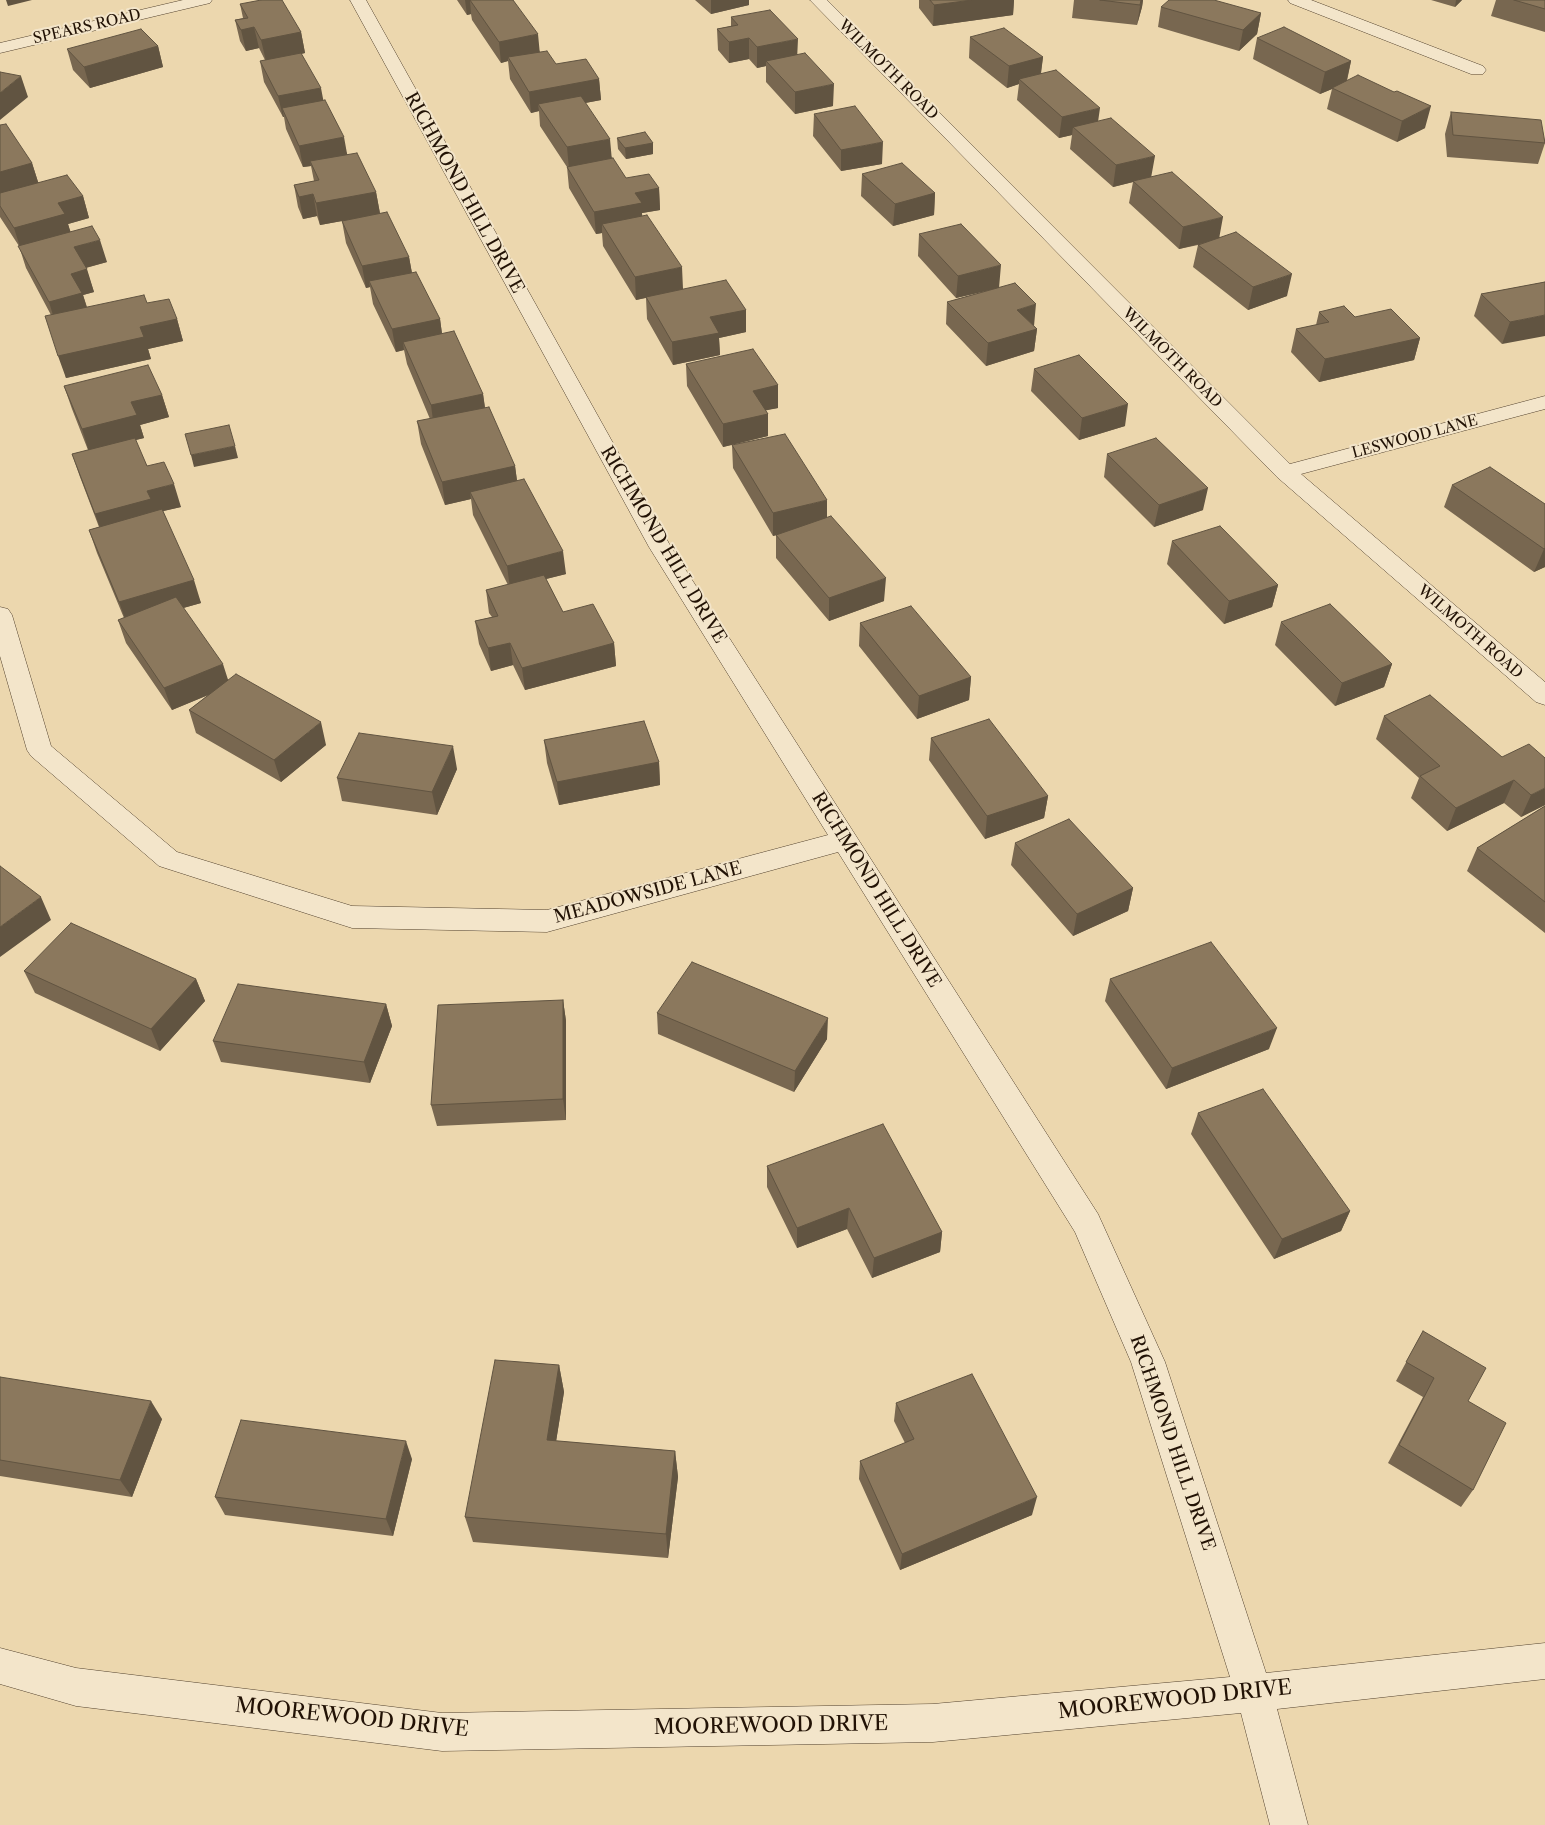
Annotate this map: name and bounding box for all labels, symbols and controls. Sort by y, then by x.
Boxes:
street label: SPEARS ROAD [31,6,143,48]
street label: WILMOTH ROAD [834,16,942,124]
street label: RICHMOND HILL DRIVE [400,89,528,297]
street label: WILMOTH ROAD [1118,304,1226,412]
street label: LESWOOD LANE [1350,412,1480,462]
street label: RICHMOND HILL DRIVE [595,442,731,648]
street label: WILMOTH ROAD [1414,581,1526,683]
street label: RICHMOND HILL DRIVE [807,788,945,992]
street label: MEADOWSIDE LANE [552,857,744,929]
street label: RICHMOND HILL DRIVE [1125,1332,1219,1554]
street label: MOOREWOOD DRIVE [1057,1675,1293,1725]
street label: MOOREWOOD DRIVE [234,1693,470,1743]
street label: MOOREWOOD DRIVE [653,1711,889,1741]

